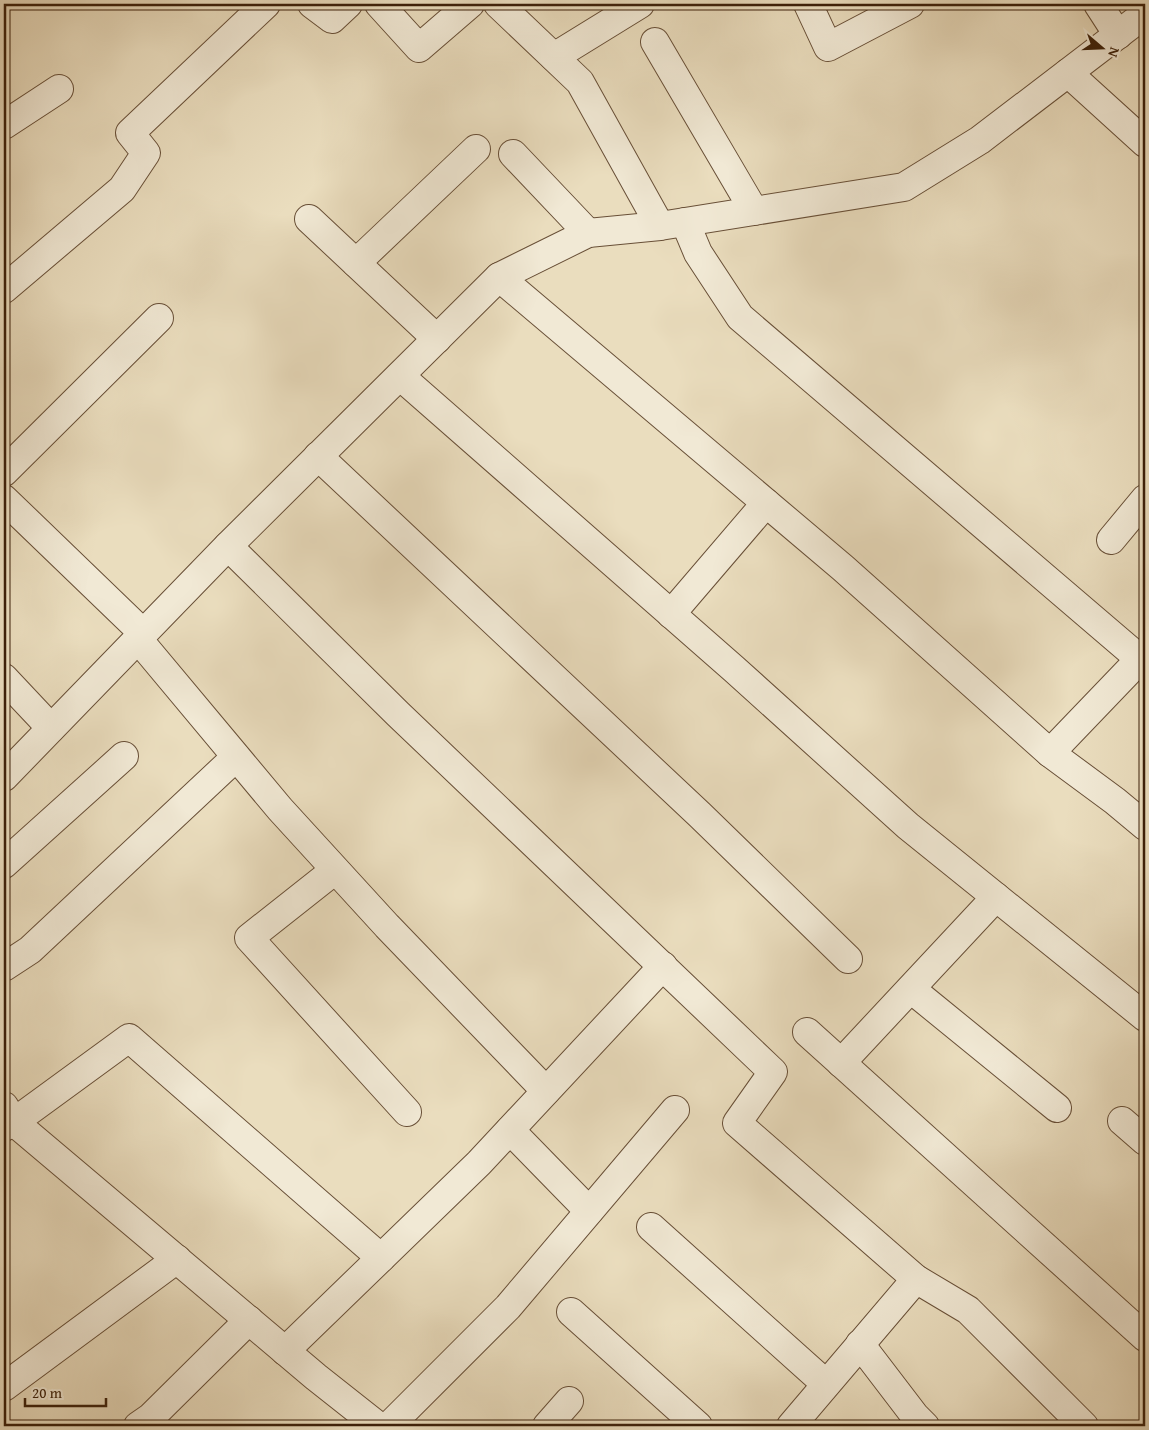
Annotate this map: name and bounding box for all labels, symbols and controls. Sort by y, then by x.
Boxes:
north arrow [1076,22,1126,72]
text: N [1103,45,1125,61]
scale bar [25,1375,106,1407]
text: 20 m [32,1382,63,1403]

